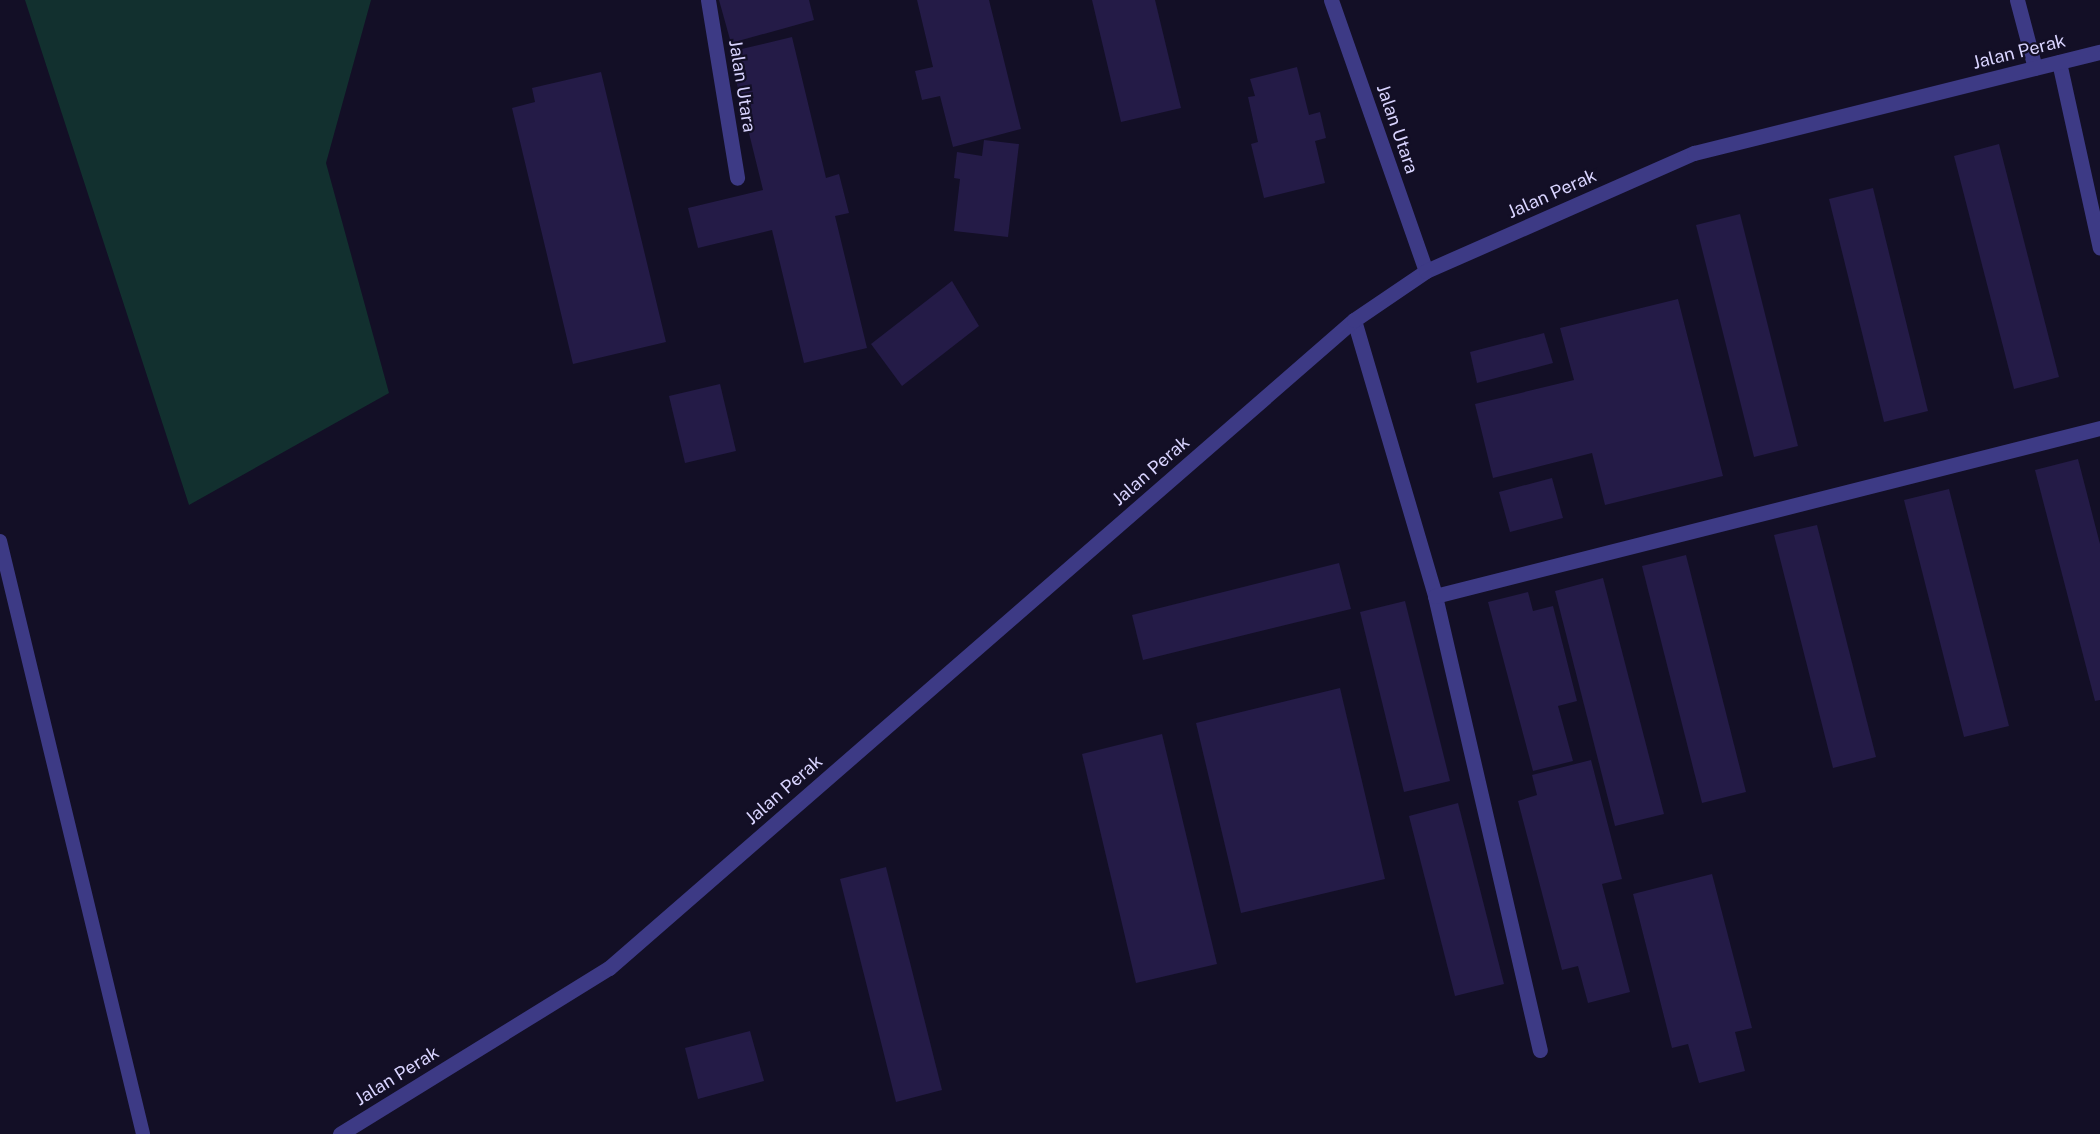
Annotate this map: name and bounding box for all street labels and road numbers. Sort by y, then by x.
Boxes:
street label: Jalan Perak [1970,30,2068,74]
street label: Jalan Utara [724,38,760,134]
street label: Jalan Utara [1372,81,1422,177]
street label: Jalan Perak [1504,165,1600,223]
street label: Jalan Perak [1108,432,1194,510]
street label: Jalan Perak [741,751,827,829]
street label: Jalan Perak [351,1042,443,1110]

